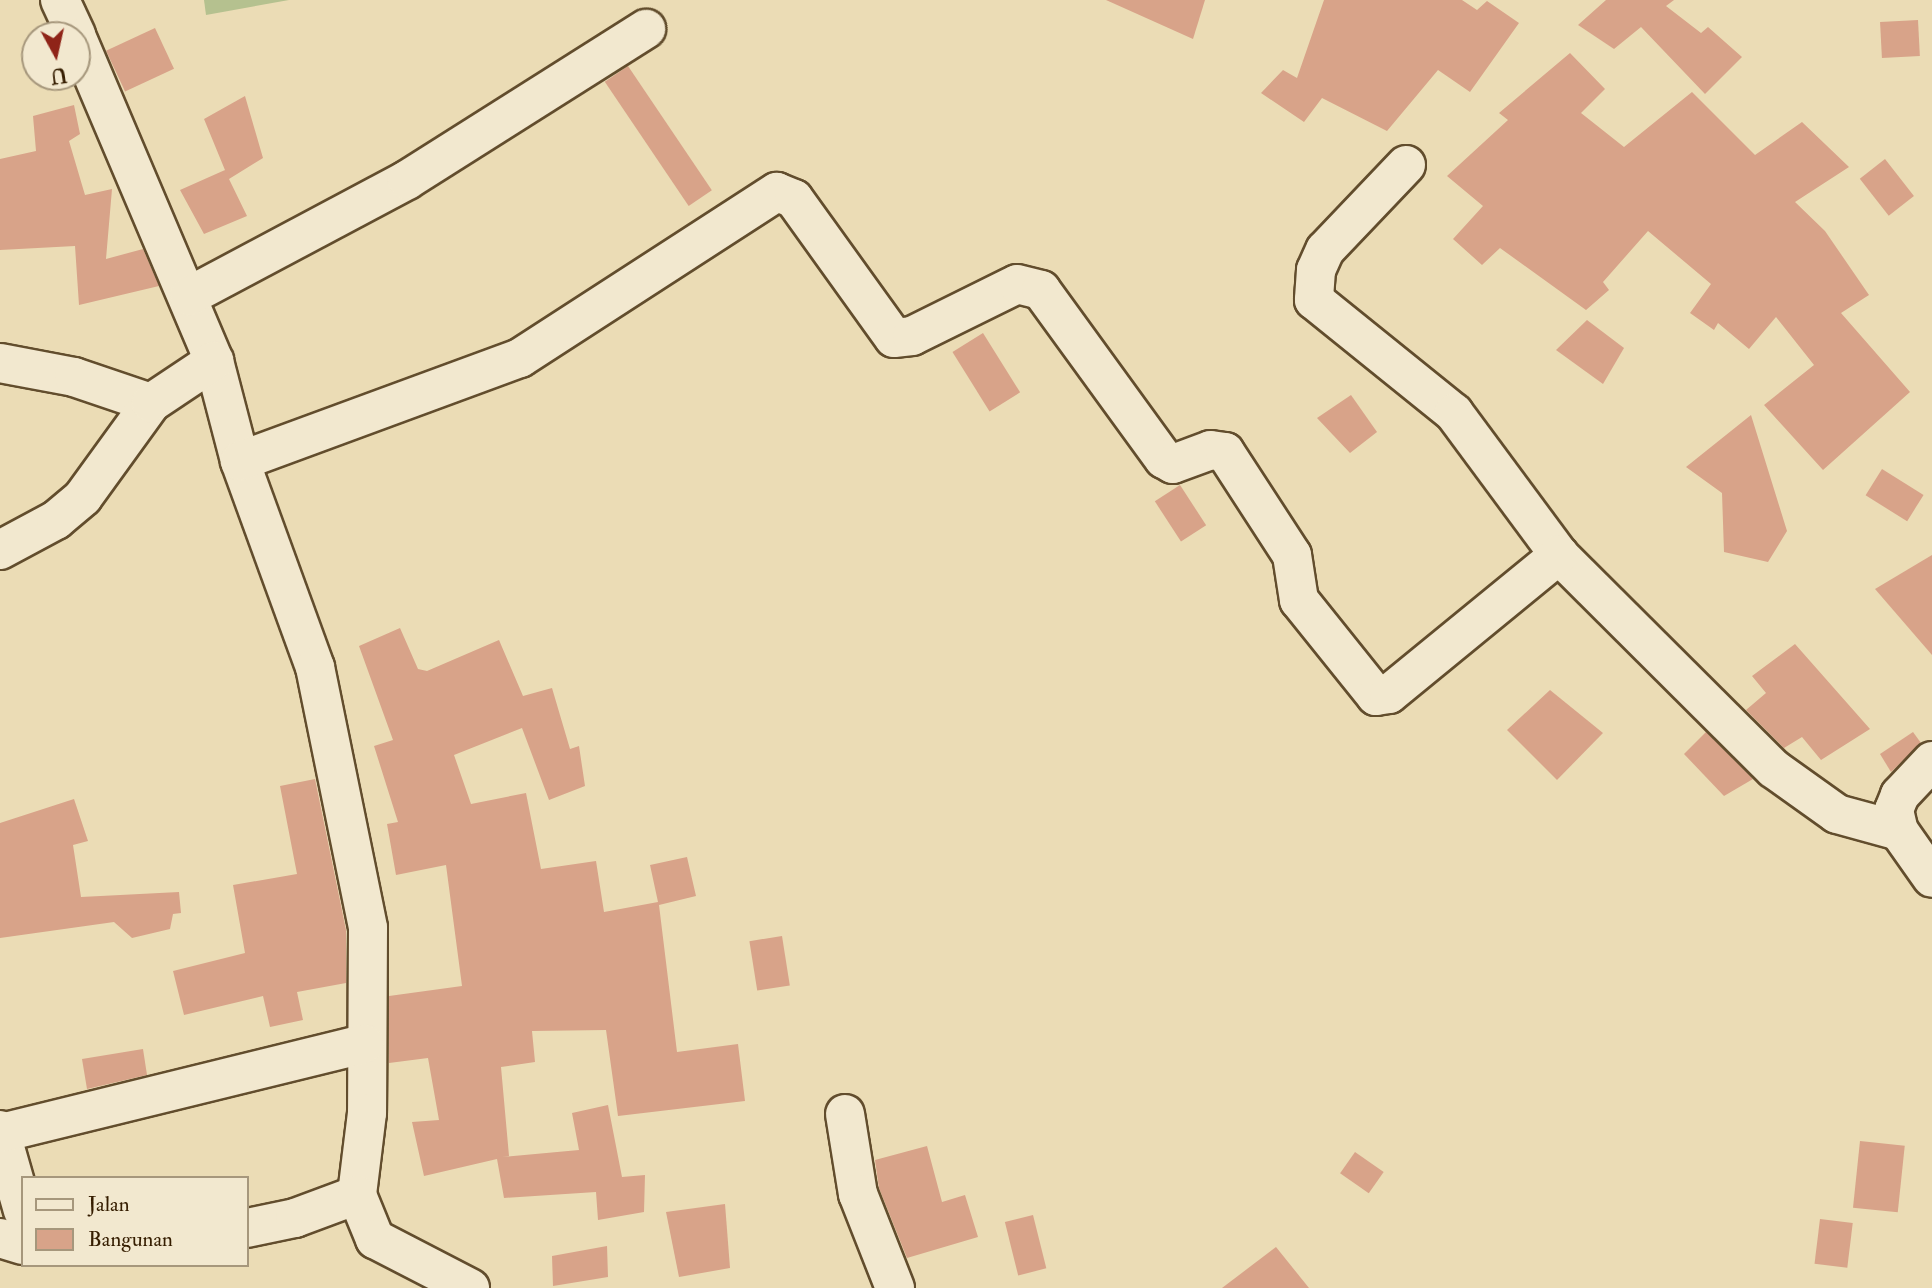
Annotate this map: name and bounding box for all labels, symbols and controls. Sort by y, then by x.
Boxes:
north arrow [21,21,91,91]
text: U [49,62,68,88]
legend [21,1176,248,1267]
text: Jalan [88,1191,130,1218]
text: Bangunan [88,1226,173,1253]

